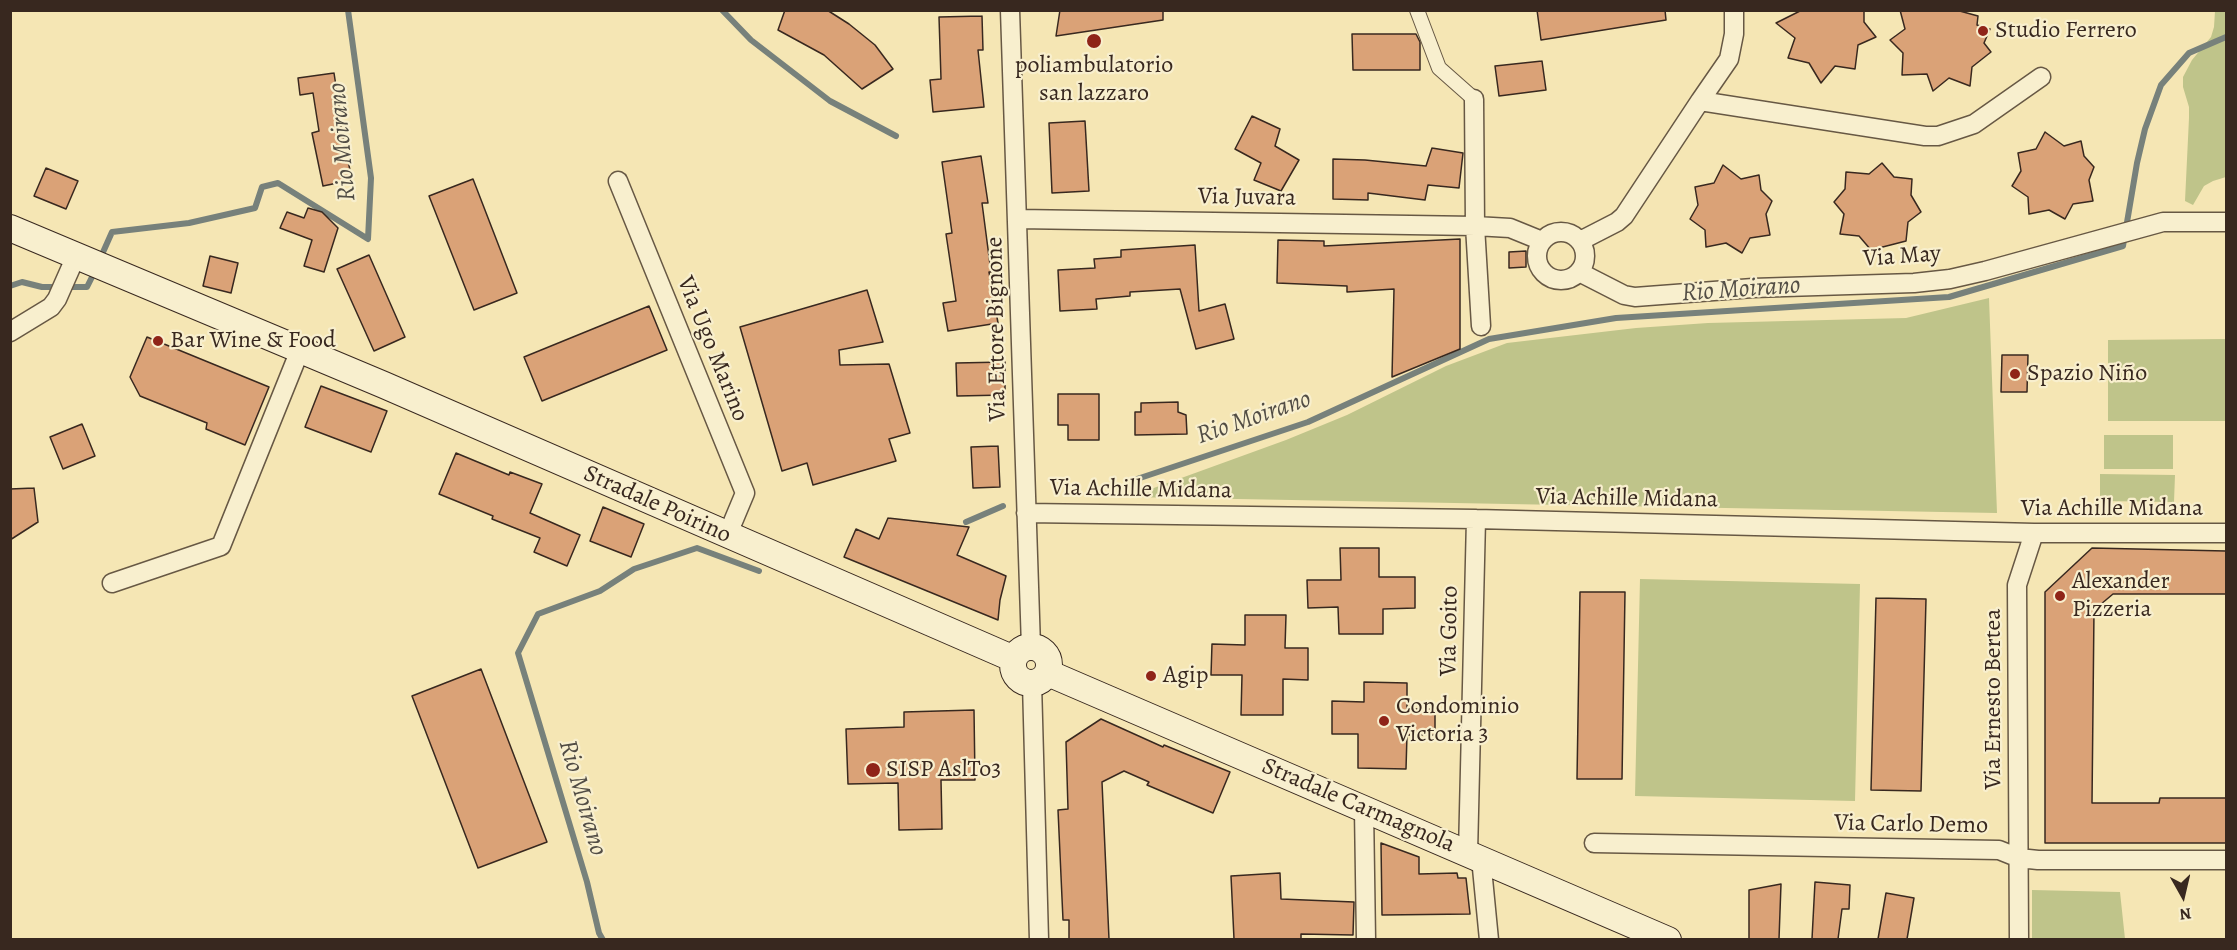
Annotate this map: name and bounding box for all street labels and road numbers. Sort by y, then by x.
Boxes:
street label: Via Juvara [1198,183,1296,213]
street label: Via Ettore Bignone [981,236,1013,422]
street label: Via May [1862,240,1942,274]
street label: Via Ugo Marino [670,272,754,426]
street label: Stradale Poirino [579,460,735,550]
street label: Via Achille Midana [1050,474,1232,506]
street label: Via Achille Midana [1536,483,1718,515]
street label: Via Achille Midana [2021,495,2203,523]
street label: Via Goito [1435,586,1465,676]
street label: Via Ernesto Bertea [1980,608,2008,790]
street label: Stradale Carmagnola [1257,752,1459,860]
street label: Via Carlo Demo [1834,809,1988,841]

